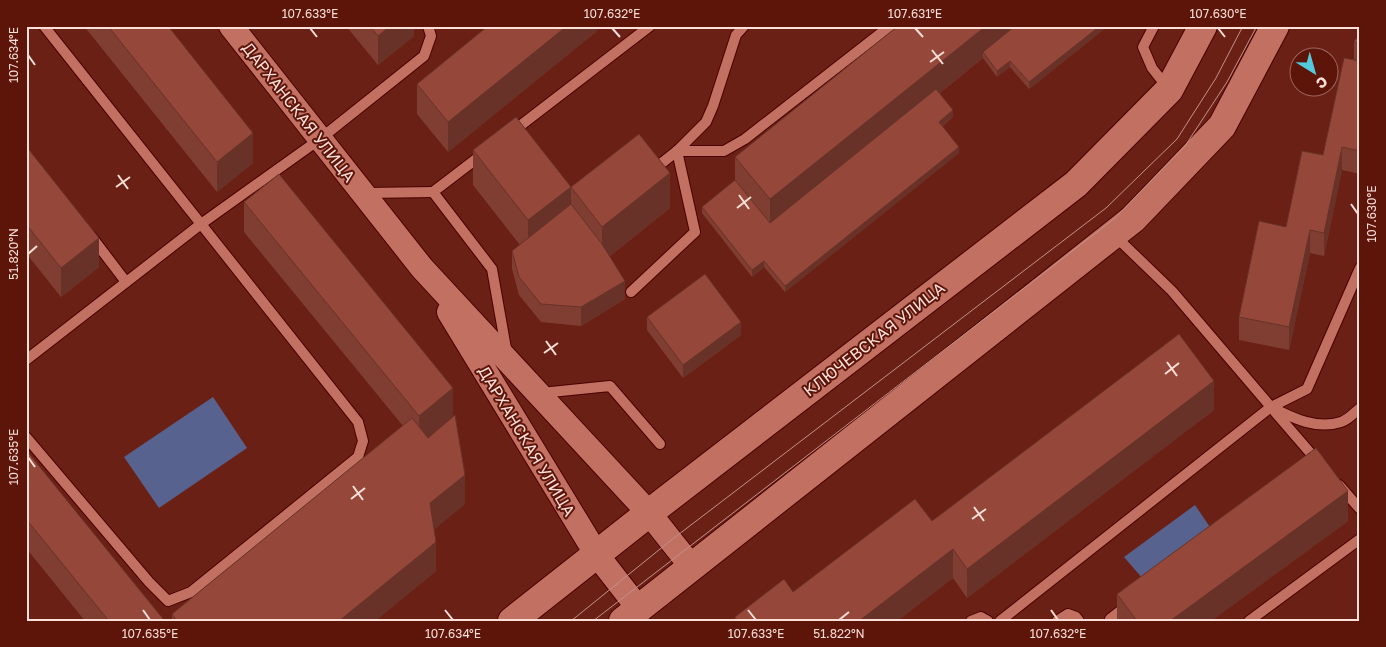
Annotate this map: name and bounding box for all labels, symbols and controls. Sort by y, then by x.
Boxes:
text: 107.633°E [282,6,338,21]
text: 107.632°E [584,6,640,21]
text: 107.631°E [888,6,942,21]
text: 107.630°E [1190,6,1246,21]
text: 107.634°E [6,27,21,83]
street label: ДАРХАНСКАЯ УЛИЦА [238,38,360,186]
north arrow [1288,48,1338,98]
text: С [1313,73,1331,93]
text: 107.630°E [1364,186,1379,242]
text: 51.820°N [6,228,21,280]
street label: КЛЮЧЕВСКАЯ УЛИЦА [799,277,949,400]
street label: ДАРХАНСКАЯ УЛИЦА [474,362,580,520]
text: 107.635°E [6,429,21,485]
text: 107.635°E [122,626,178,641]
text: 107.634°E [425,626,481,641]
text: 107.633°E [728,626,784,641]
text: 51.822°N [813,626,865,641]
text: 107.632°E [1030,626,1086,641]

